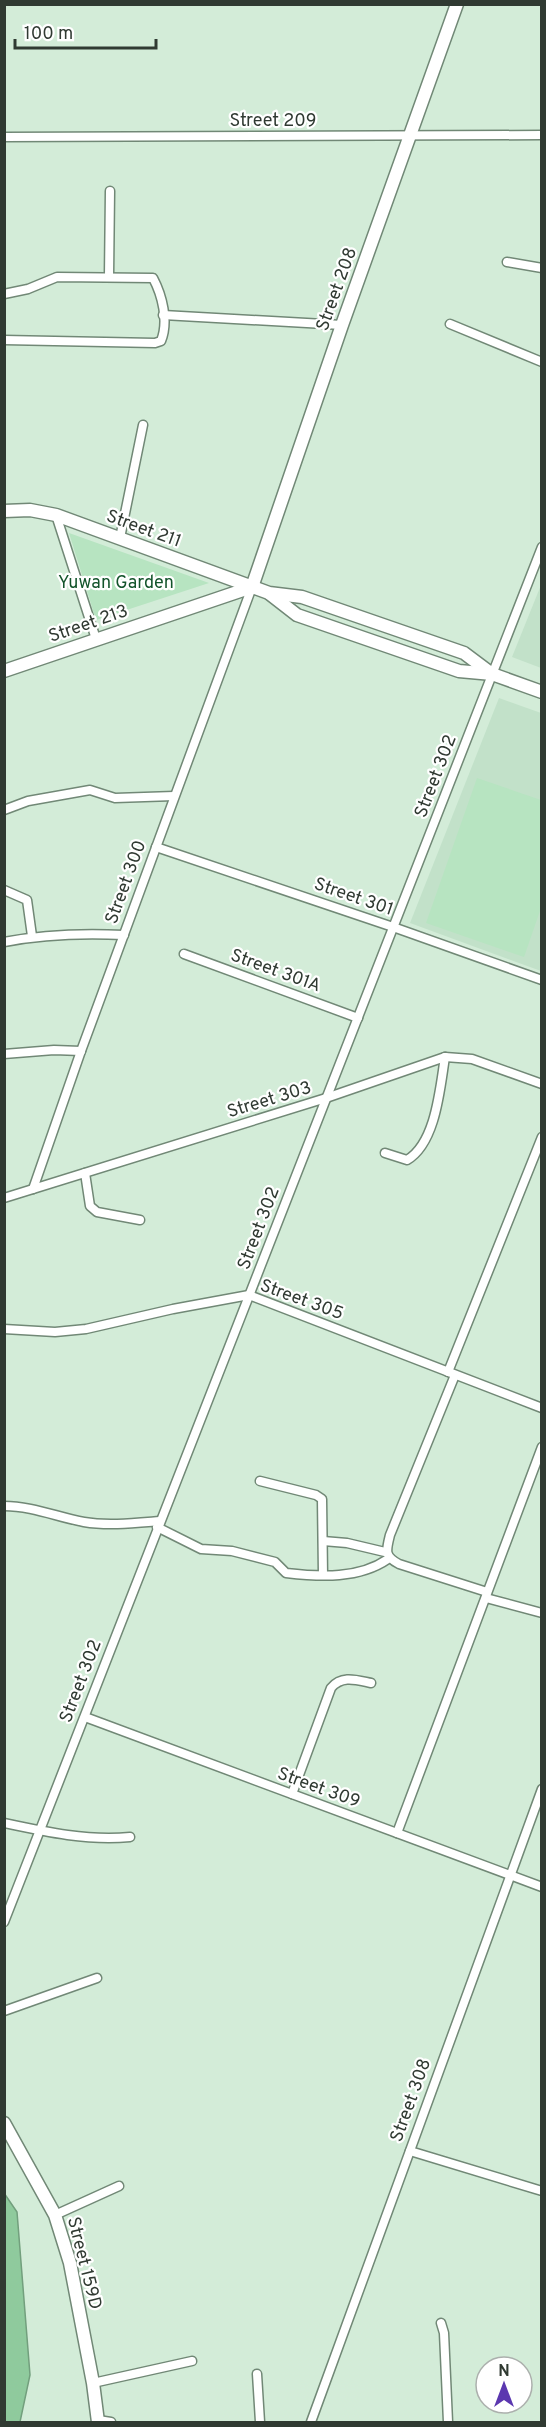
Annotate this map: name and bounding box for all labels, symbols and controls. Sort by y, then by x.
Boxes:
scale bar [15,12,156,50]
text: 100 m [24,23,73,46]
street label: Street 209 [229,110,317,133]
street label: Street 208 [312,245,363,334]
street label: Street 211 [103,505,184,554]
park label: Yuwan Garden [58,572,174,595]
street label: Street 213 [46,600,131,649]
street label: Street 302 [410,732,463,821]
street label: Street 300 [101,838,152,928]
street label: Street 301 [311,873,396,922]
street label: Street 301A [227,944,324,998]
street label: Street 303 [225,1077,314,1124]
street label: Street 302 [233,1184,286,1273]
street label: Street 305 [257,1275,346,1326]
street label: Street 302 [55,1637,108,1726]
street label: Street 309 [274,1763,363,1814]
street label: Street 308 [386,2056,437,2145]
street label: Street 159D [61,2215,106,2312]
north arrow [474,2355,534,2415]
text: N [498,2362,510,2382]

